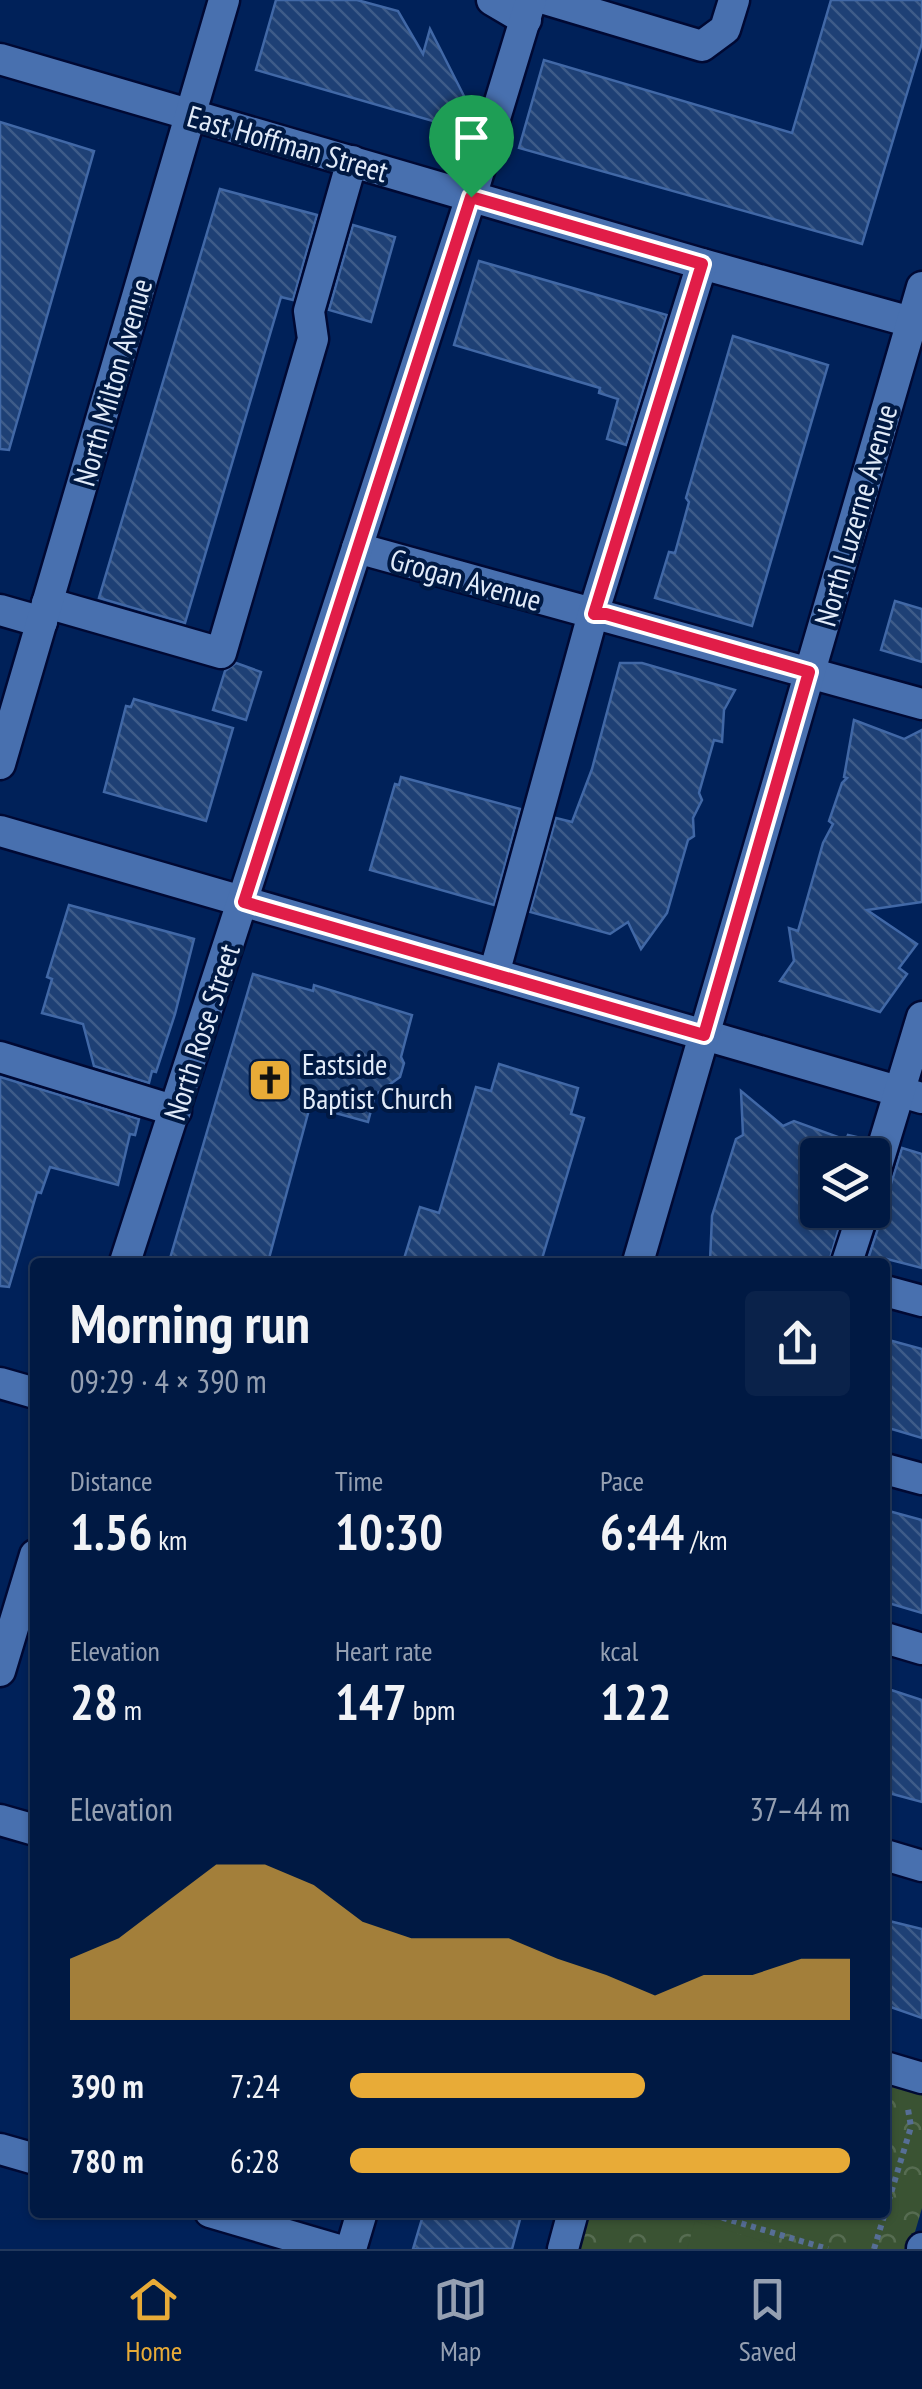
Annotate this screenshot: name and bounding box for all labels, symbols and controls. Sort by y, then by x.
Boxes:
pin [429,95,514,198]
street label: East Hoffman Street [183,96,394,190]
icon: arrive [444,110,499,165]
street label: North Milton Avenue [64,274,160,490]
street label: North Luzerne Avenue [805,400,905,630]
street label: Grogan Avenue [386,539,546,619]
street label: North Rose Street [154,938,248,1125]
place label: Eastside Baptist Church [302,1044,453,1117]
church icon: Eastside Baptist Church [247,1057,293,1103]
map controls [800,1138,890,1228]
button: layers [800,1138,890,1228]
text: Morning run [70,1287,310,1358]
button: share [745,1291,850,1396]
text: 09:29 · 4 × 390 m [70,1360,267,1402]
text: Distance [70,1462,153,1499]
text: Time [335,1462,383,1499]
text: Pace [600,1462,644,1499]
text: 1.56 [70,1499,152,1564]
text: 10:30 [335,1499,443,1564]
text: 6:44 [600,1499,684,1564]
text: km [152,1521,187,1558]
text: /km [684,1521,728,1558]
text: Elevation [70,1632,160,1669]
text: Heart rate [335,1632,433,1669]
text: kcal [600,1632,638,1669]
text: 28 [70,1669,118,1734]
text: 147 [335,1669,407,1734]
text: 122 [600,1669,672,1734]
text: m [118,1691,142,1728]
text: bpm [407,1691,455,1728]
text: Elevation [70,1788,173,1830]
text: 37–44 m [749,1788,850,1830]
text: 390 m [70,2065,144,2107]
text: 7:24 [230,2065,280,2107]
text: 780 m [70,2140,144,2182]
text: 6:28 [230,2140,280,2182]
tab: Home [125,2272,182,2369]
tab: Map [433,2272,488,2369]
tab: Saved [739,2272,797,2369]

